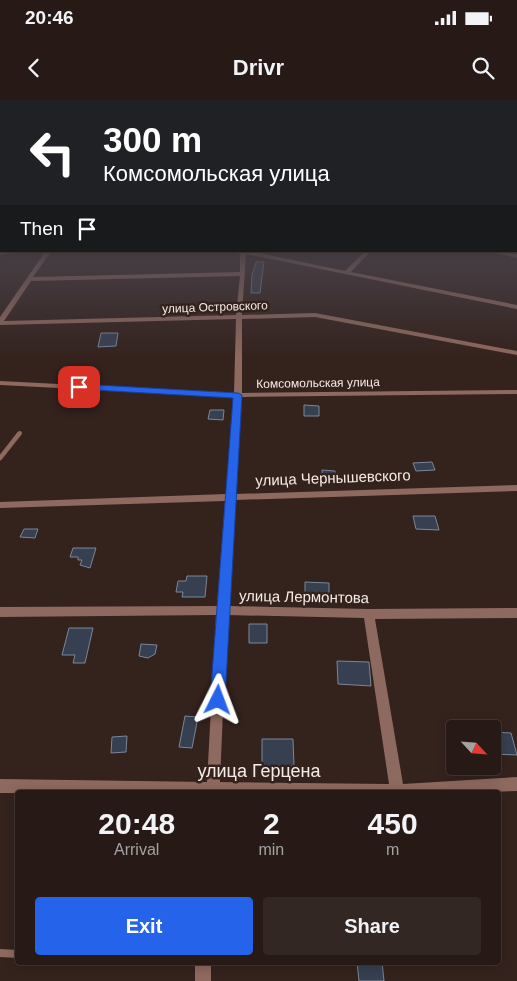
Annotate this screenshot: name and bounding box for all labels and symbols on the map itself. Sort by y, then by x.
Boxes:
street label: улица Островского [162,298,268,316]
pin [58,366,100,408]
street label: Комсомольская улица [256,375,380,391]
street label: улица Чернышевского [255,466,411,489]
street label: улица Лермонтова [239,587,370,606]
position arrow [191,673,243,725]
north arrow [446,720,501,775]
street label: улица Герцена [197,761,322,781]

